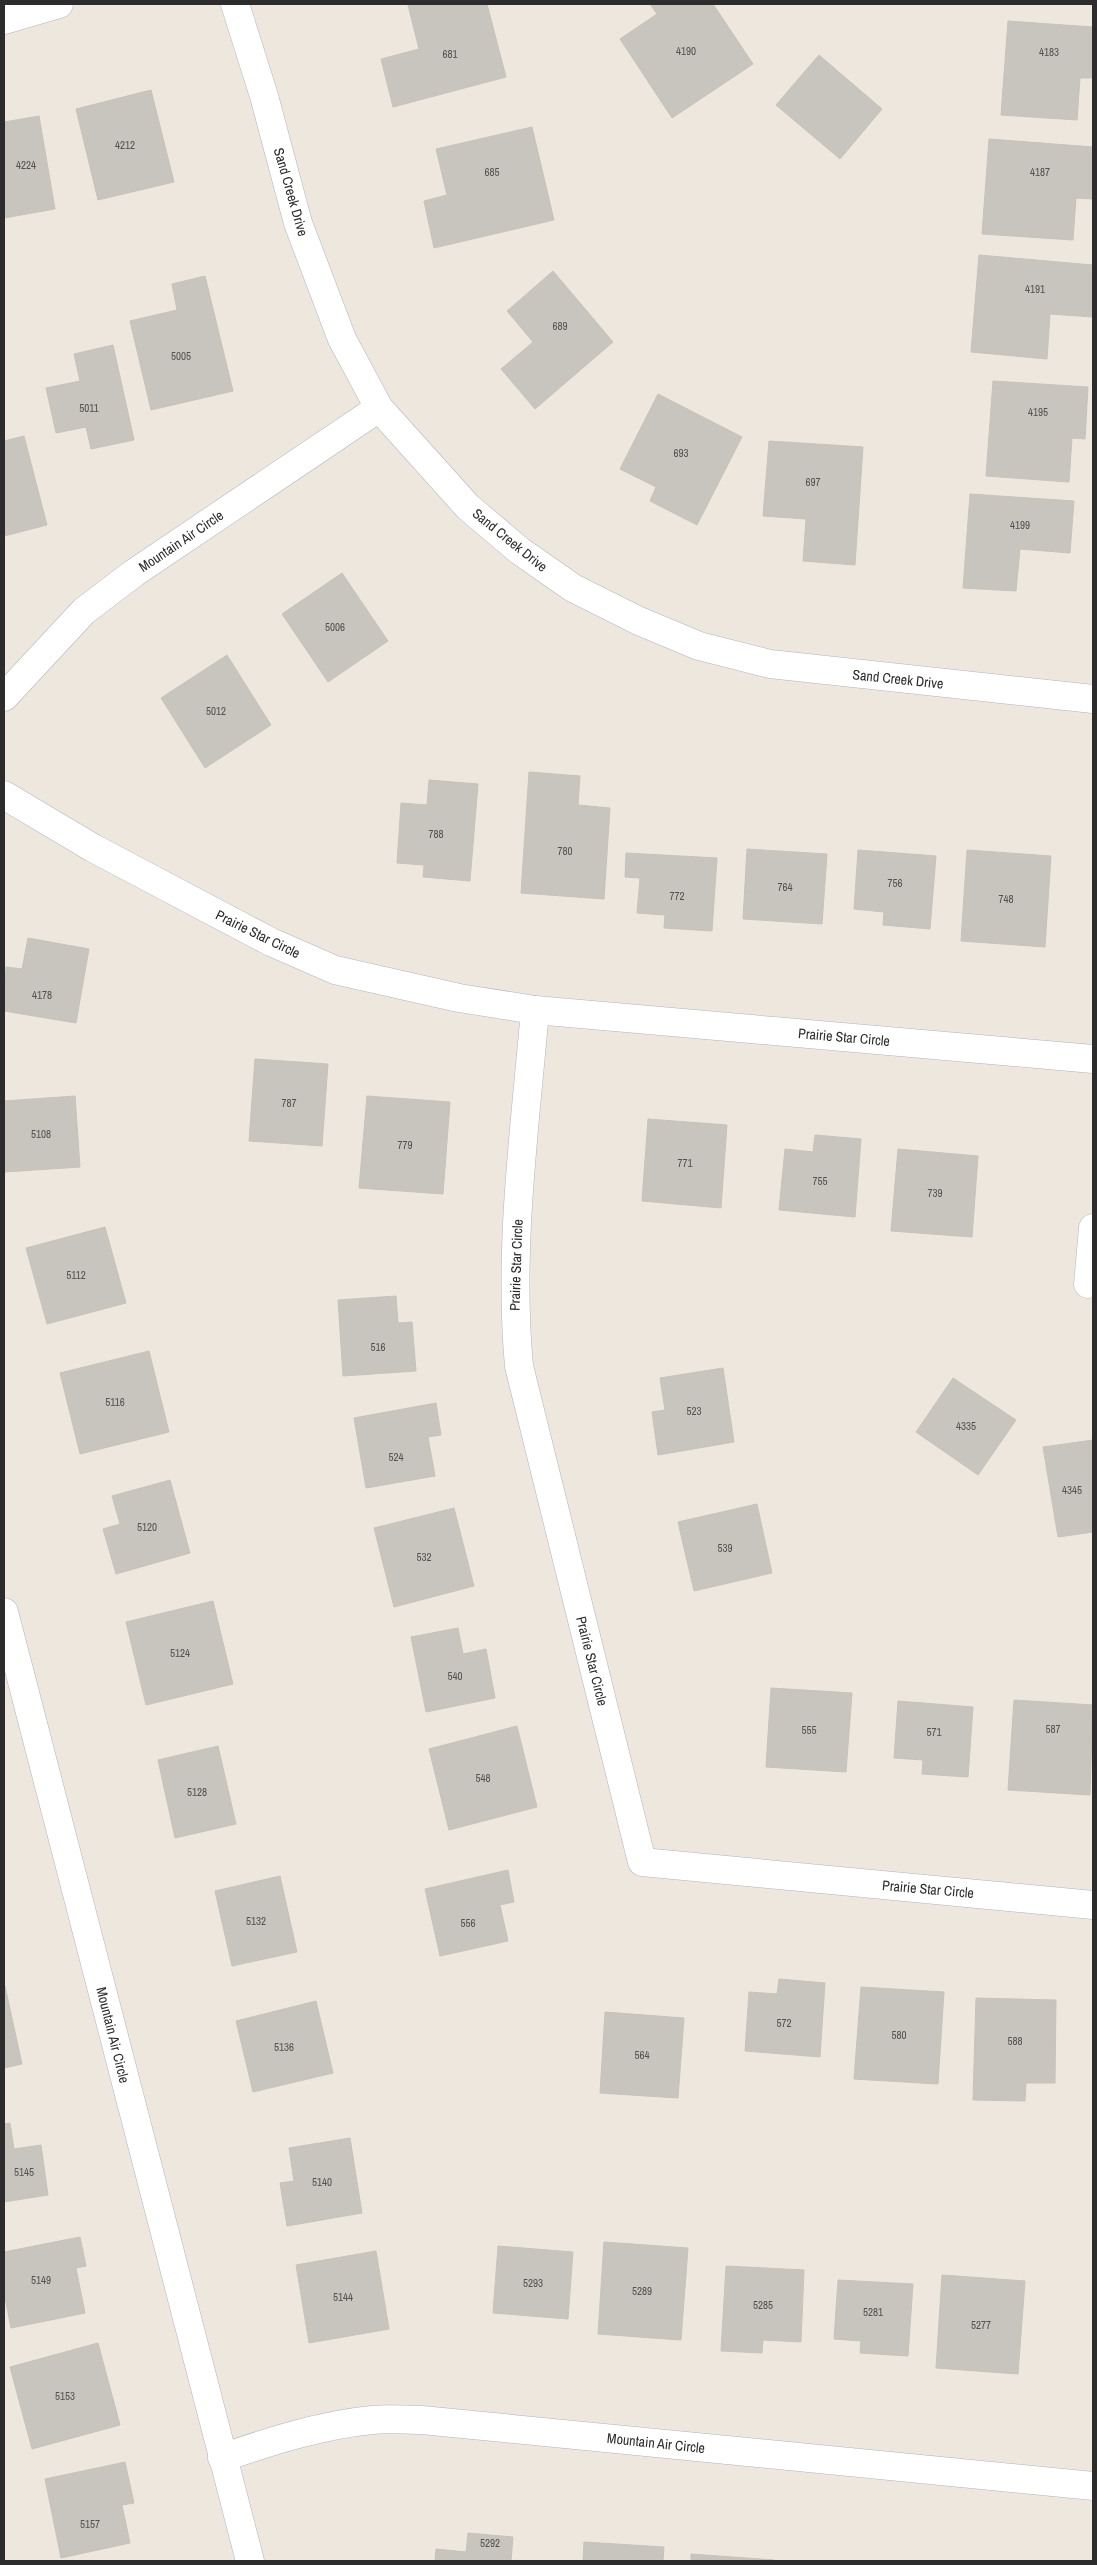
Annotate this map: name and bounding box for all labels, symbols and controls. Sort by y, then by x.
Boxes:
house number: 4190 [676,44,696,58]
house number: 4183 [1039,45,1059,59]
house number: 681 [442,47,458,61]
house number: 4212 [115,138,135,152]
street label: Sand Creek Drive [270,146,312,238]
house number: 4224 [16,158,36,172]
house number: 685 [484,165,500,179]
house number: 4187 [1030,165,1050,179]
house number: 4191 [1025,282,1045,296]
house number: 689 [552,319,568,333]
house number: 5005 [171,349,191,363]
house number: 5011 [79,401,99,415]
house number: 4195 [1028,405,1048,419]
house number: 693 [673,446,689,460]
house number: 697 [805,475,821,489]
street label: Sand Creek Drive [469,504,551,576]
street label: Mountain Air Circle [135,506,227,576]
house number: 4199 [1010,518,1030,532]
house number: 5006 [325,620,345,634]
street label: Sand Creek Drive [852,665,944,693]
house number: 5012 [206,704,226,718]
house number: 788 [428,827,444,841]
house number: 780 [557,844,573,858]
house number: 756 [887,876,903,890]
house number: 764 [777,880,793,894]
house number: 772 [669,889,685,903]
house number: 748 [998,892,1014,906]
street label: Prairie Star Circle [213,906,303,962]
house number: 4178 [32,988,52,1002]
street label: Prairie Star Circle [797,1024,891,1050]
house number: 787 [281,1096,297,1110]
house number: 5108 [31,1127,51,1141]
house number: 779 [397,1138,413,1152]
house number: 771 [677,1156,693,1170]
house number: 755 [812,1174,828,1188]
house number: 739 [927,1186,943,1200]
street label: Prairie Star Circle [505,1219,527,1311]
house number: 5112 [66,1268,86,1282]
house number: 516 [370,1340,386,1354]
house number: 5116 [105,1395,125,1409]
house number: 523 [686,1404,702,1418]
house number: 4335 [956,1419,976,1433]
house number: 524 [388,1450,404,1464]
house number: 4345 [1062,1483,1082,1497]
house number: 5120 [137,1520,157,1534]
house number: 539 [717,1541,733,1555]
house number: 532 [416,1550,432,1564]
street label: Prairie Star Circle [572,1614,612,1708]
house number: 5124 [170,1646,190,1660]
house number: 540 [447,1669,463,1683]
house number: 587 [1045,1722,1061,1736]
house number: 555 [801,1723,817,1737]
house number: 571 [926,1725,942,1739]
house number: 548 [475,1771,491,1785]
house number: 5128 [187,1785,207,1799]
street label: Prairie Star Circle [881,1876,975,1902]
house number: 5132 [246,1914,266,1928]
house number: 556 [460,1916,476,1930]
street label: Mountain Air Circle [92,1985,134,2085]
house number: 572 [776,2016,792,2030]
house number: 580 [891,2028,907,2042]
house number: 588 [1007,2034,1023,2048]
house number: 5136 [274,2040,294,2054]
house number: 564 [634,2048,650,2062]
house number: 5145 [14,2165,34,2179]
house number: 5140 [312,2175,332,2189]
house number: 5149 [31,2273,51,2287]
house number: 5293 [523,2276,543,2290]
house number: 5289 [632,2284,652,2298]
house number: 5144 [333,2290,353,2304]
house number: 5285 [753,2298,773,2312]
house number: 5281 [863,2305,883,2319]
house number: 5277 [971,2318,991,2332]
house number: 5153 [55,2389,75,2403]
street label: Mountain Air Circle [606,2429,706,2457]
house number: 5157 [80,2517,100,2531]
house number: 5292 [480,2536,500,2550]

